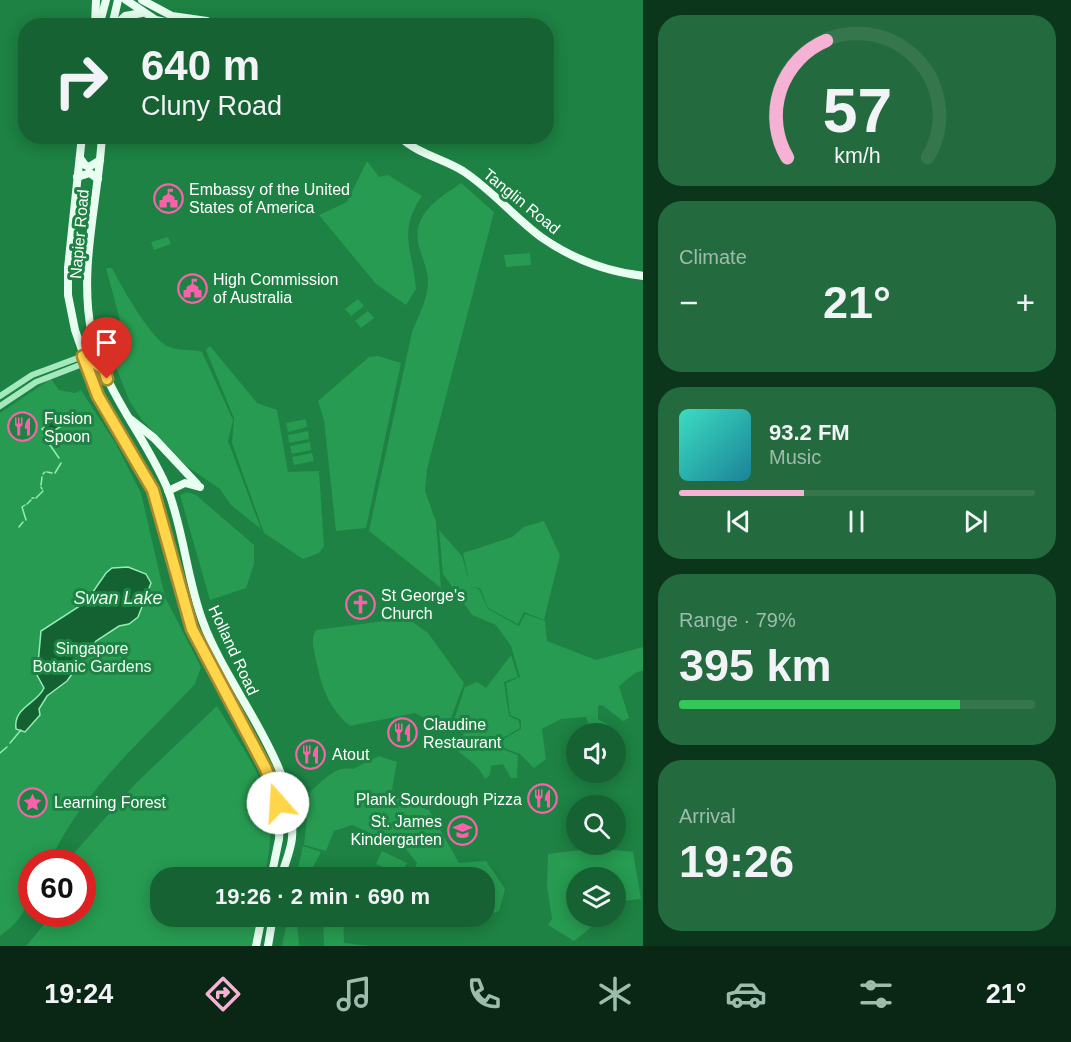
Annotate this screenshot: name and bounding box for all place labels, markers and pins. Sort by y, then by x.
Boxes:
place label: Embassy of the United States of America [189,181,350,216]
public building icon: Embassy of the United States of America [152,182,184,214]
place label: High Commission of Australia [213,271,338,306]
public building icon: High Commission of Australia [176,272,208,304]
pin [81,317,132,379]
place label: Fusion Spoon [44,410,92,445]
restaurant icon: Fusion Spoon [7,411,39,443]
place label: St George's Church [381,587,465,622]
church icon: St George's Church [344,588,376,620]
place label: Claudine Restaurant [423,716,502,751]
restaurant icon: Claudine Restaurant [386,717,418,749]
restaurant icon: Atout [295,738,327,770]
place label: Atout [332,746,370,763]
restaurant icon: Plank Sourdough Pizza [527,783,559,815]
place icon: Learning Forest [17,786,49,818]
place label: Plank Sourdough Pizza [356,791,522,808]
place label: Learning Forest [54,794,167,811]
place label: St. James Kindergarten [350,813,442,848]
school or university icon: St. James Kindergarten [447,814,479,846]

